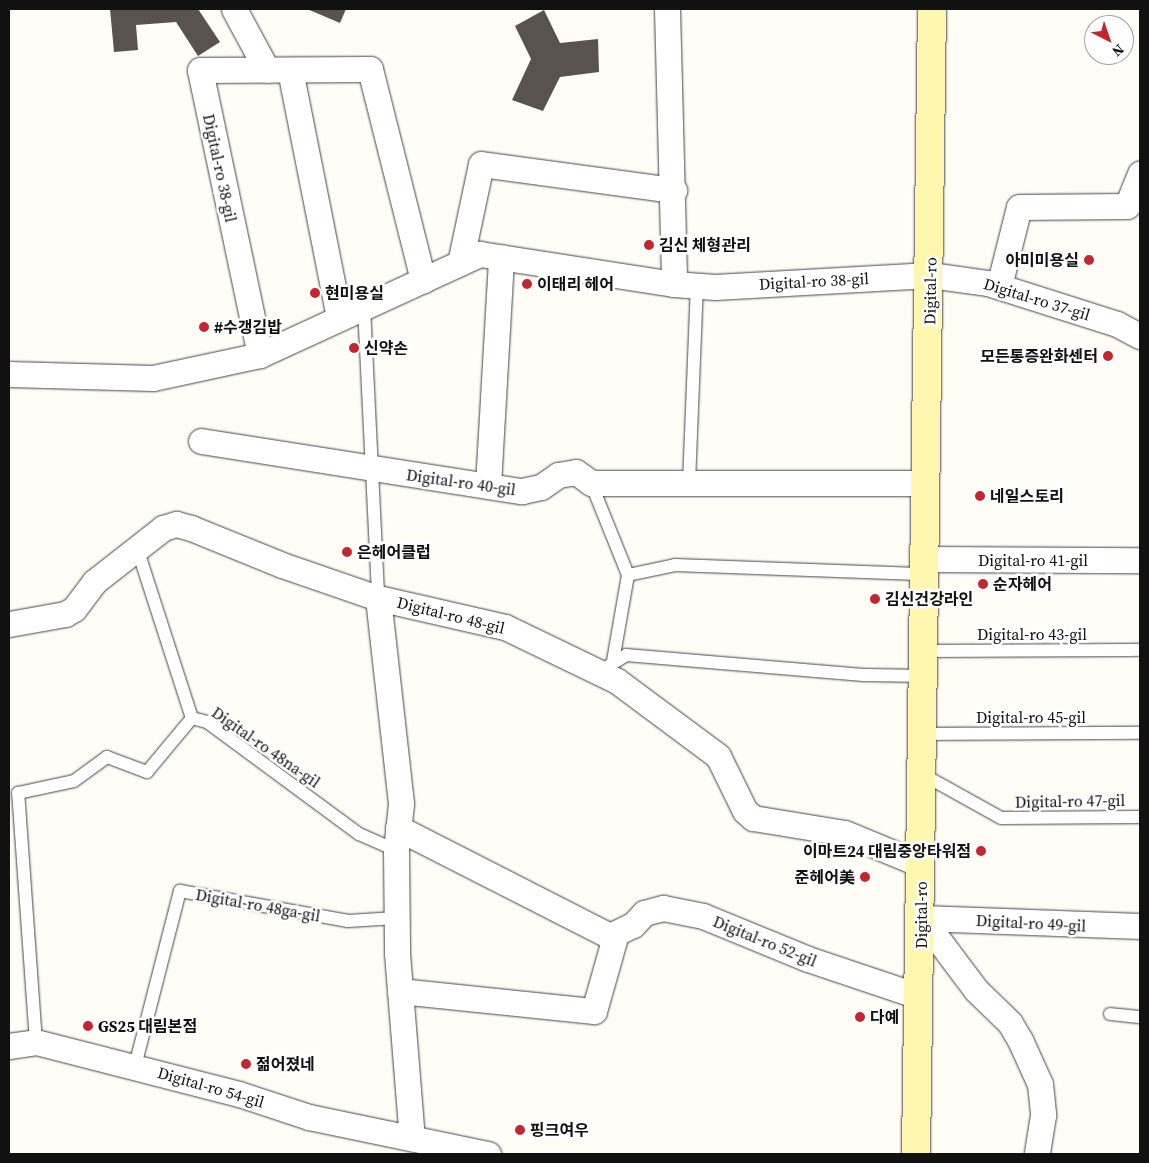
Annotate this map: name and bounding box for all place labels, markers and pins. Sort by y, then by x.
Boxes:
place label: 김신 체형관리 [659,235,751,255]
marker: 김신 체형관리 [643,239,655,251]
place label: 아미미용실 [1005,250,1079,270]
marker: 아미미용실 [1083,254,1095,266]
place label: 이태리 헤어 [537,274,614,294]
marker: 이태리 헤어 [521,278,533,290]
place label: 현미용실 [325,283,384,303]
marker: 현미용실 [309,287,321,299]
place label: #수갱김밥 [214,317,282,337]
marker: #수갱김밥 [198,321,210,333]
place label: 신약손 [364,338,408,358]
marker: 신약손 [348,342,360,354]
place label: 모든통증완화센터 [980,346,1098,366]
marker: 모든통증완화센터 [1102,350,1114,362]
place label: 네일스토리 [990,486,1064,506]
marker: 네일스토리 [974,490,986,502]
place label: 은헤어클럽 [357,542,431,562]
marker: 은헤어클럽 [341,546,353,558]
place label: 순자헤어 [993,574,1052,594]
marker: 순자헤어 [977,578,989,590]
place label: 김신건강라인 [885,589,973,609]
marker: 김신건강라인 [869,593,881,605]
place label: 이마트24 대림중앙타워점 [803,841,971,861]
marker: 이마트24 대림중앙타워점 [975,845,987,857]
place label: 준헤어美 [795,867,855,887]
marker: 준헤어美 [859,871,871,883]
place label: 다예 [870,1007,899,1027]
marker: 다예 [854,1011,866,1023]
place label: GS25 대림본점 [98,1016,197,1036]
marker: GS25 대림본점 [82,1020,94,1032]
place label: 젊어졌네 [256,1054,315,1074]
marker: 젊어졌네 [240,1058,252,1070]
place label: 핑크여우 [530,1120,589,1140]
marker: 핑크여우 [514,1124,526,1136]

